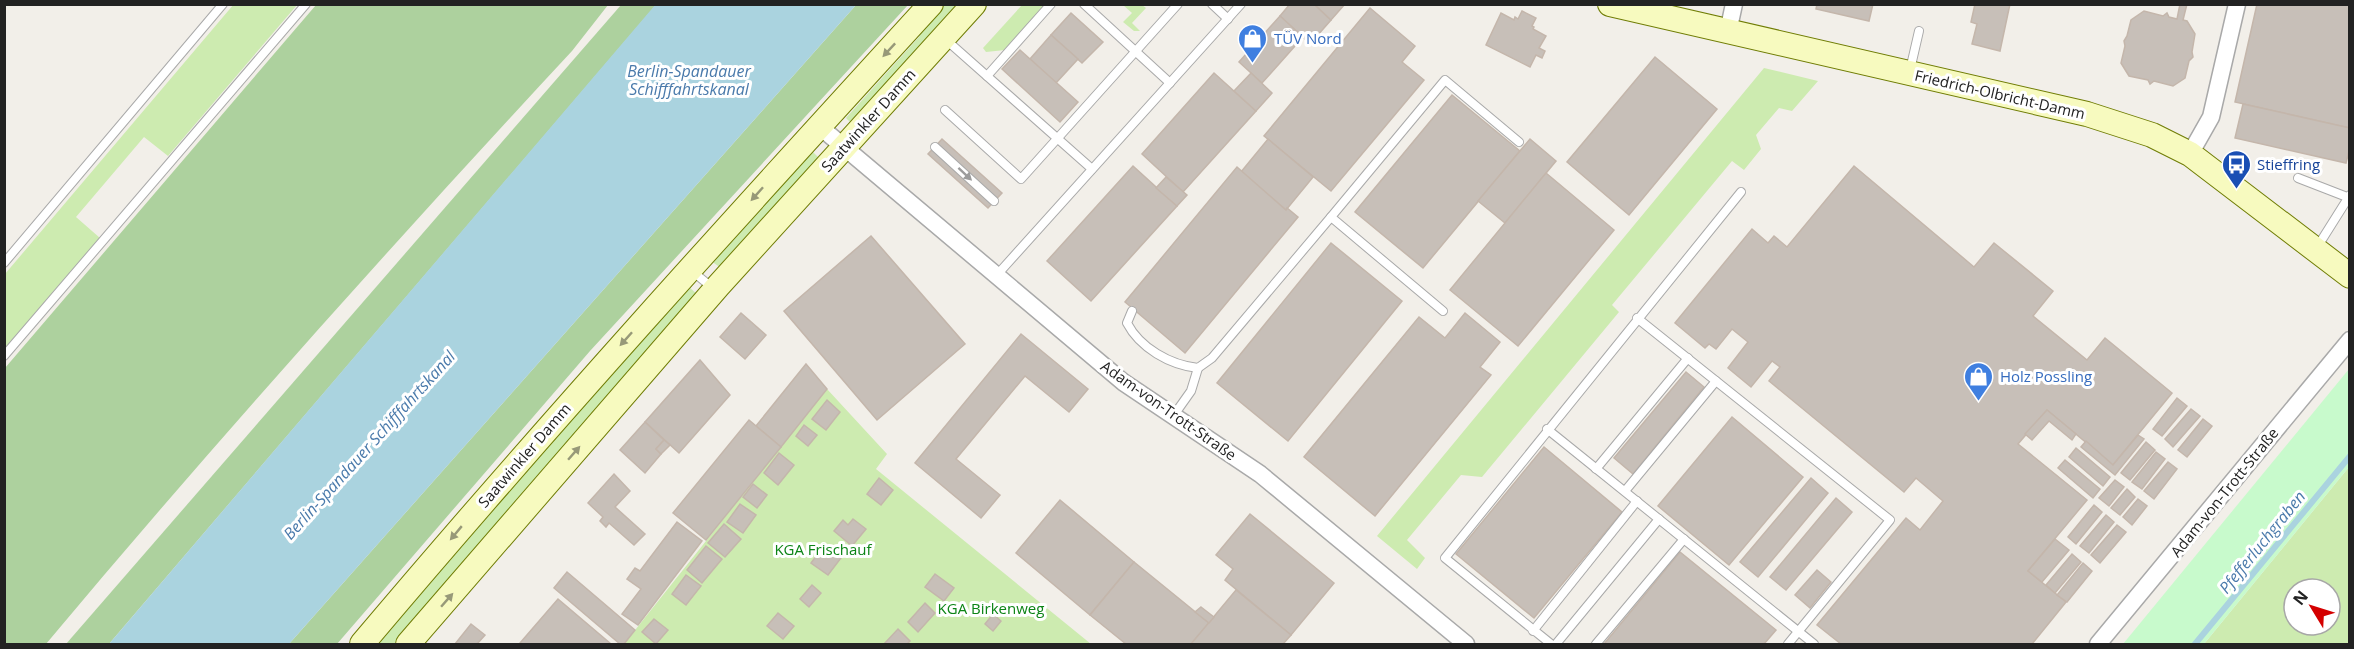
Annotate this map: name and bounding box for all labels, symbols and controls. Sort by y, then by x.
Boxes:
shop icon: TÜV Nord [1237,22,1269,64]
place label: TÜV Nord [1274,28,1342,48]
one-way arrow [882,43,896,57]
water label: Berlin-Spandauer Schifffahrtskanal [627,60,751,100]
street label: Saatwinkler Damm [816,64,920,176]
street label: Friedrich-Olbricht-Damm [1913,65,2087,123]
bus stop icon: Stieffring [2220,148,2252,190]
place label: Stieffring [2257,154,2320,174]
one-way arrow [957,167,972,181]
one-way arrow [751,186,764,201]
one-way arrow [620,331,633,346]
water label: Berlin-Spandauer Schifffahrtskanal [278,345,461,544]
street label: Adam-von-Trott-Straße [1097,356,1241,464]
shop icon: Holz Possling [1963,360,1995,402]
place label: Holz Possling [2000,366,2092,386]
street label: Saatwinkler Damm [473,399,575,511]
street label: Adam-von-Trott-Straße [2166,423,2282,561]
one-way arrow [567,446,580,461]
water label: Pfefferluchgraben [2214,486,2310,598]
one-way arrow [450,525,463,540]
park label: KGA Frischauf [774,539,873,559]
north arrow [2282,577,2342,637]
text: N [2288,586,2313,610]
one-way arrow [440,593,453,608]
park label: KGA Birkenweg [938,598,1044,618]

